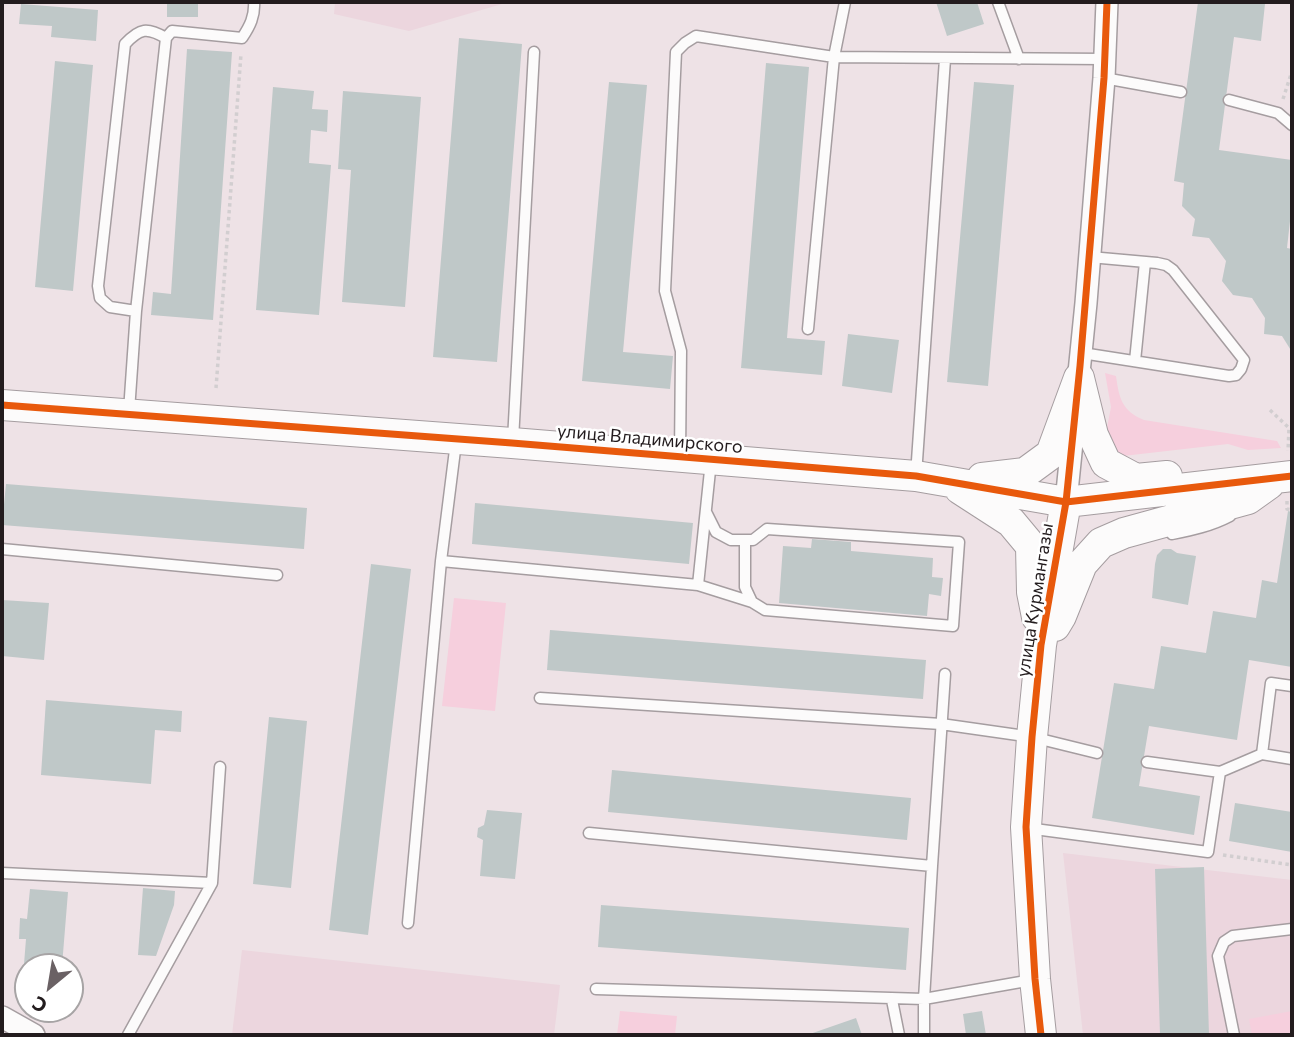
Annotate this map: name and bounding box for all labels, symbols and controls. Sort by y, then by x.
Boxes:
street label: улица Владимирского [556,420,744,458]
street label: улица Курмангазы [1012,522,1058,678]
north arrow [14,953,84,1023]
text: С [28,992,51,1018]

